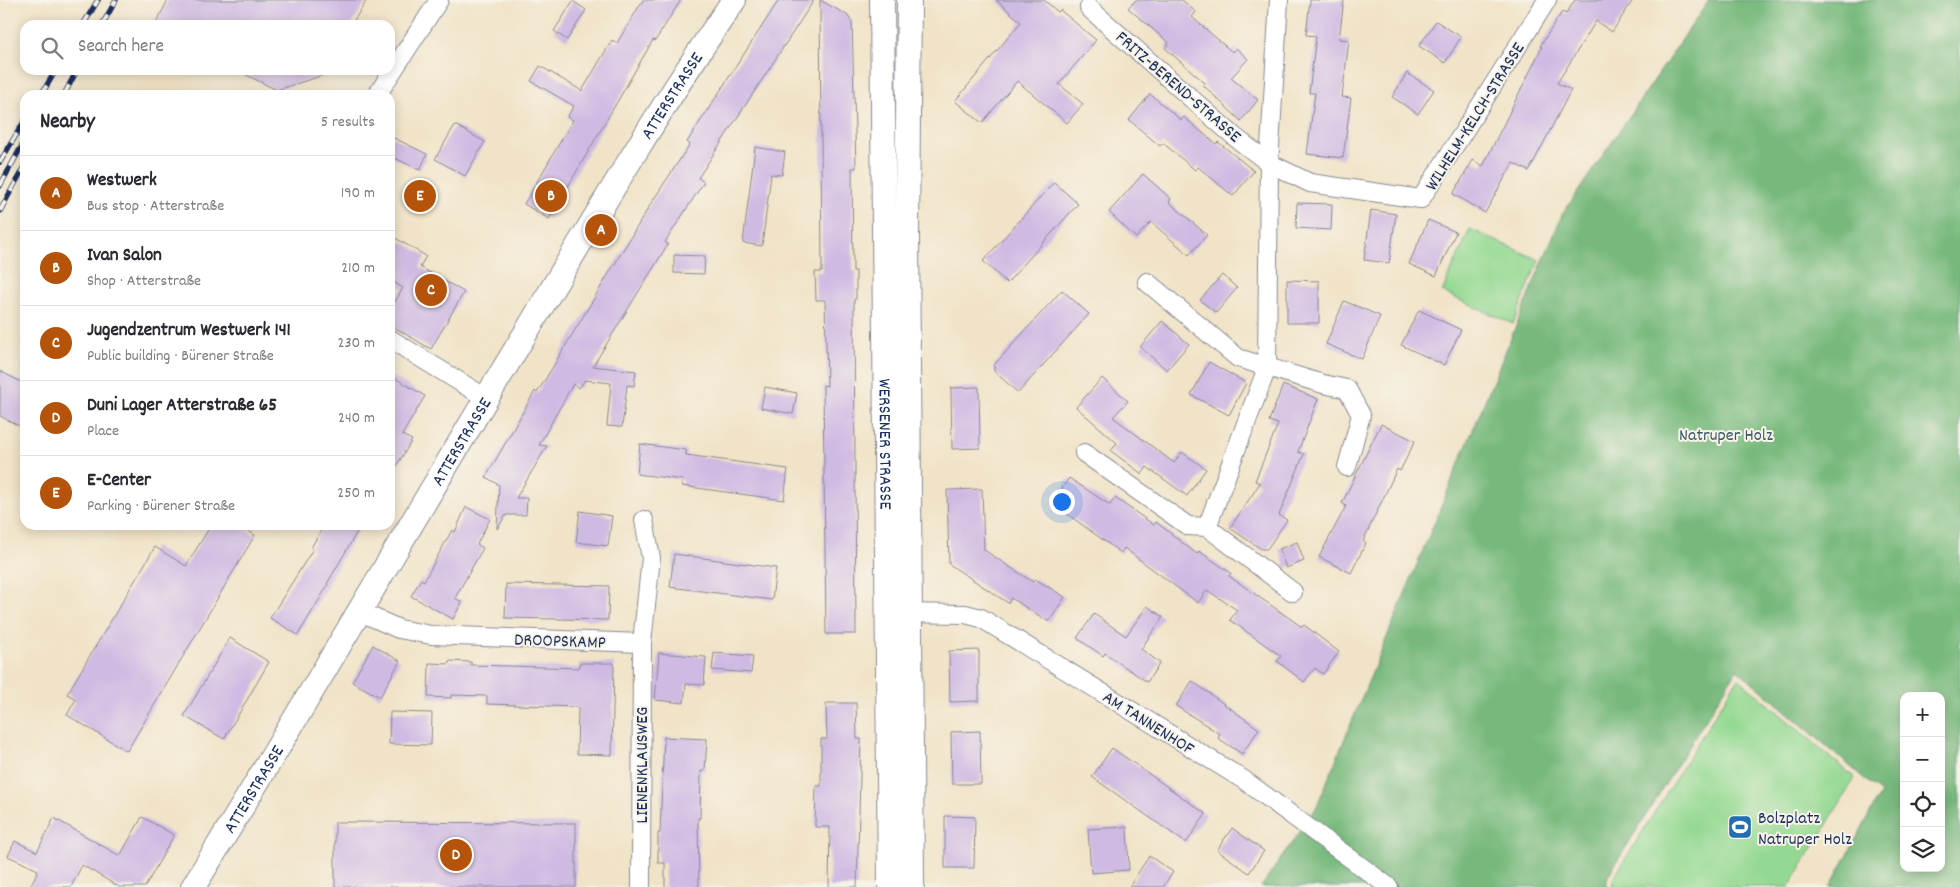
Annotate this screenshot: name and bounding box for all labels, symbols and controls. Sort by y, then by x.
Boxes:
search box [20,20,395,75]
street label: FRITZ-BEREND-STRASSE [1109,26,1246,150]
icon: search [38,34,66,62]
text: Search here [78,34,164,61]
street label: WILHELM-KELCH-STRASSE [1420,38,1532,196]
street label: ATTERSTRASSE [636,48,710,145]
text: Nearby [40,108,95,138]
text: 5 results [321,111,375,134]
text: Westwerk [87,168,157,195]
pin: E [404,177,436,215]
pin: B [535,177,567,215]
text: A [52,182,60,205]
text: 190 m [341,182,375,205]
text: Bus stop · Atterstraße [87,195,224,218]
pin: A [585,211,617,249]
text: Ivan Salon [87,243,162,270]
text: B [52,257,60,280]
text: 210 m [341,257,375,280]
text: Shop · Atterstraße [87,270,201,293]
pin: C [415,271,447,309]
text: Jugendzentrum Westwerk 141 [87,318,291,345]
text: C [52,332,60,355]
text: 230 m [338,332,375,355]
text: Public building · Bürener Straße [87,345,274,368]
street label: WERSENER STRASSE [870,378,897,510]
text: Duni Lager Atterstraße 65 [87,393,277,420]
street label: ATTERSTRASSE [427,394,499,491]
text: D [52,407,60,430]
text: 240 m [338,407,375,430]
text: Place [87,420,119,443]
park label: Natruper Holz [1679,424,1773,449]
text: E-Center [87,468,151,495]
text: E [52,482,60,505]
text: 250 m [337,482,375,505]
your location [1049,489,1075,515]
text: Parking · Bürener Straße [87,495,235,518]
street label: DROOPSKAMP [514,628,606,657]
street label: AM TANNENHOF [1097,686,1198,762]
map controls [1900,692,1945,872]
button: + [1900,692,1945,737]
street label: LIENENKLAUSWEG [631,707,656,823]
button: − [1900,737,1945,782]
street label: ATTERSTRASSE [219,741,291,839]
button: locate [1900,782,1945,827]
place label: Bolzplatz Natruper Holz [1758,807,1852,853]
sports icon: Bolzplatz Natruper Holz [1727,814,1753,840]
button: layers [1900,827,1945,872]
pin: D [440,836,472,874]

